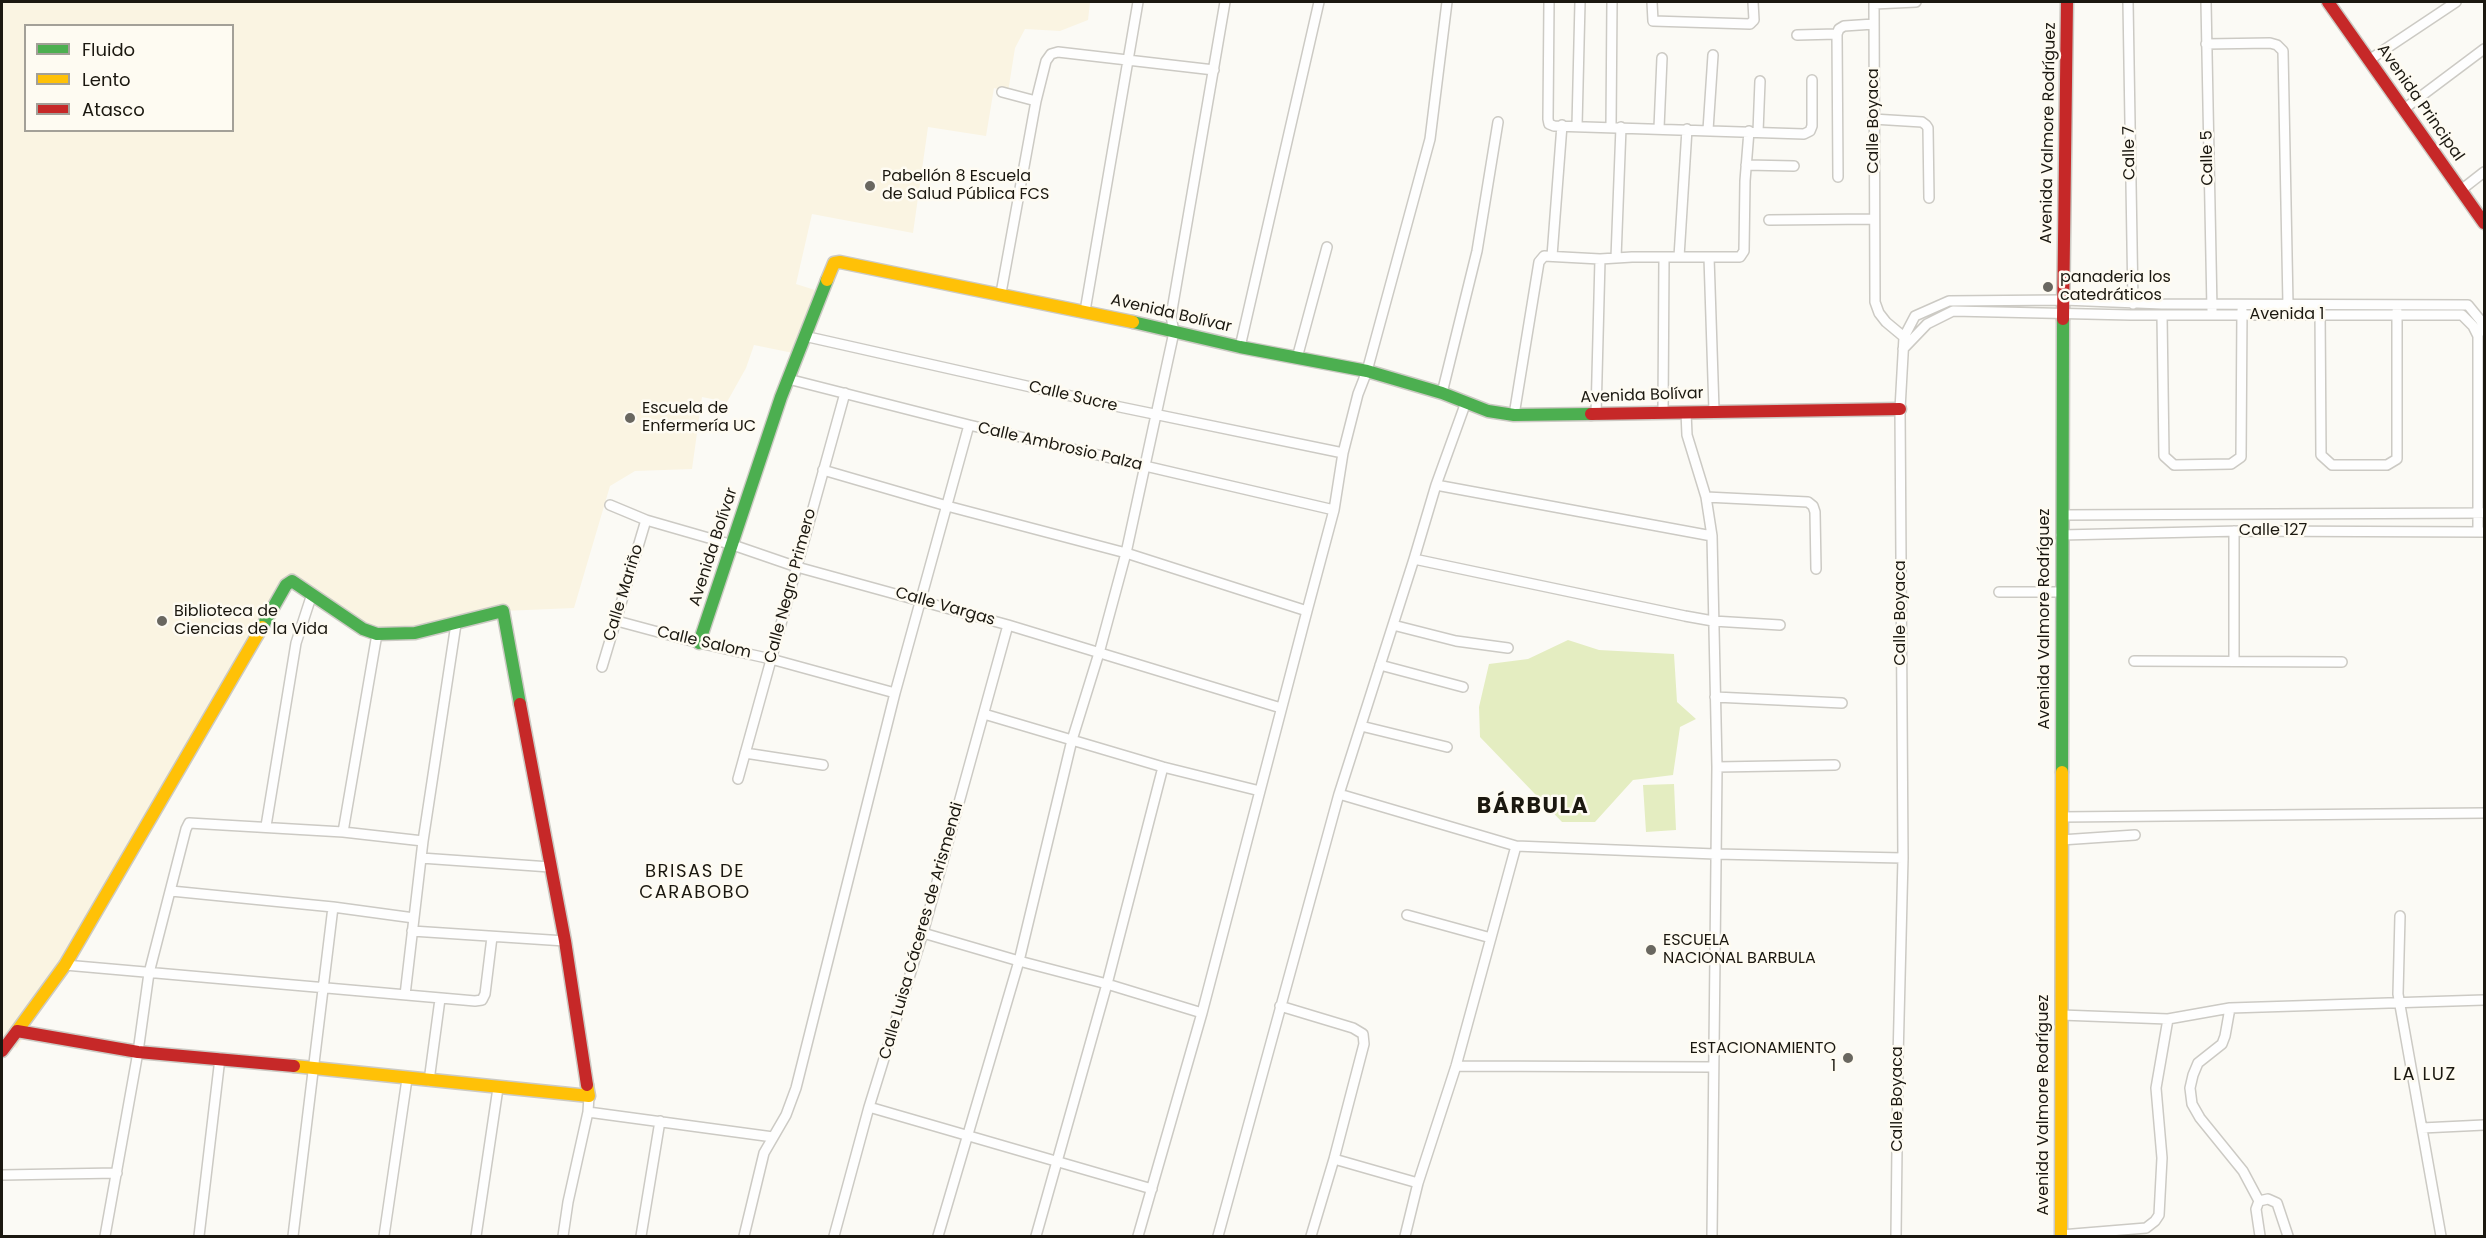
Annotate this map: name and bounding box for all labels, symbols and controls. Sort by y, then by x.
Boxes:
street label: Avenida Valmore Rodríguez [2037,22,2061,244]
legend [24,24,234,132]
text: Fluido [82,37,135,62]
street label: Avenida Principal [2372,41,2468,165]
text: Lento [82,67,131,92]
street label: Calle Boyaca [1864,68,1884,174]
text: Atasco [82,97,145,122]
street label: Calle 7 [2120,126,2140,180]
street label: Calle 5 [2198,130,2218,186]
place label: Pabellón 8 Escuela de Salud Pública FCS [882,167,1049,205]
marker: Pabellón 8 Escuela de Salud Pública FCS [863,179,877,193]
place label: panaderia los catedráticos [2060,268,2171,306]
marker: panaderia los catedráticos [2041,280,2055,294]
street label: Avenida Bolívar [1109,291,1233,337]
street label: Avenida 1 [2250,305,2324,325]
street label: Calle Sucre [1027,377,1119,417]
street label: Avenida Bolívar [1580,384,1704,408]
place label: Escuela de Enfermería UC [642,399,756,437]
marker: Escuela de Enfermería UC [623,411,637,425]
street label: Calle Ambrosio Palza [976,419,1144,475]
street label: Avenida Bolívar [686,485,742,609]
street label: Calle Negro Primero [761,506,821,666]
street label: Avenida Valmore Rodríguez [2035,508,2055,730]
street label: Calle 127 [2239,521,2307,541]
street label: Calle Mariño [600,542,648,644]
street label: Calle Boyaca [1891,560,1911,666]
street label: Calle Vargas [893,584,997,630]
place label: Biblioteca de Ciencias de la Vida [174,602,328,640]
marker: Biblioteca de Ciencias de la Vida [155,614,169,628]
street label: Calle Salom [655,623,753,663]
district label: BÁRBULA [1477,794,1589,820]
street label: Calle Luisa Cáceres de Arismendi [876,800,968,1062]
district label: BRISAS DE CARABOBO [639,861,751,904]
place label: ESCUELA NACIONAL BARBULA [1663,931,1816,969]
marker: ESCUELA NACIONAL BARBULA [1644,943,1658,957]
street label: Avenida Valmore Rodríguez [2034,994,2054,1216]
place label: ESTACIONAMIENTO 1 [1690,1039,1836,1077]
street label: Calle Boyaca [1888,1046,1908,1152]
marker: ESTACIONAMIENTO 1 [1841,1051,1855,1065]
district label: LA LUZ [2393,1064,2457,1086]

